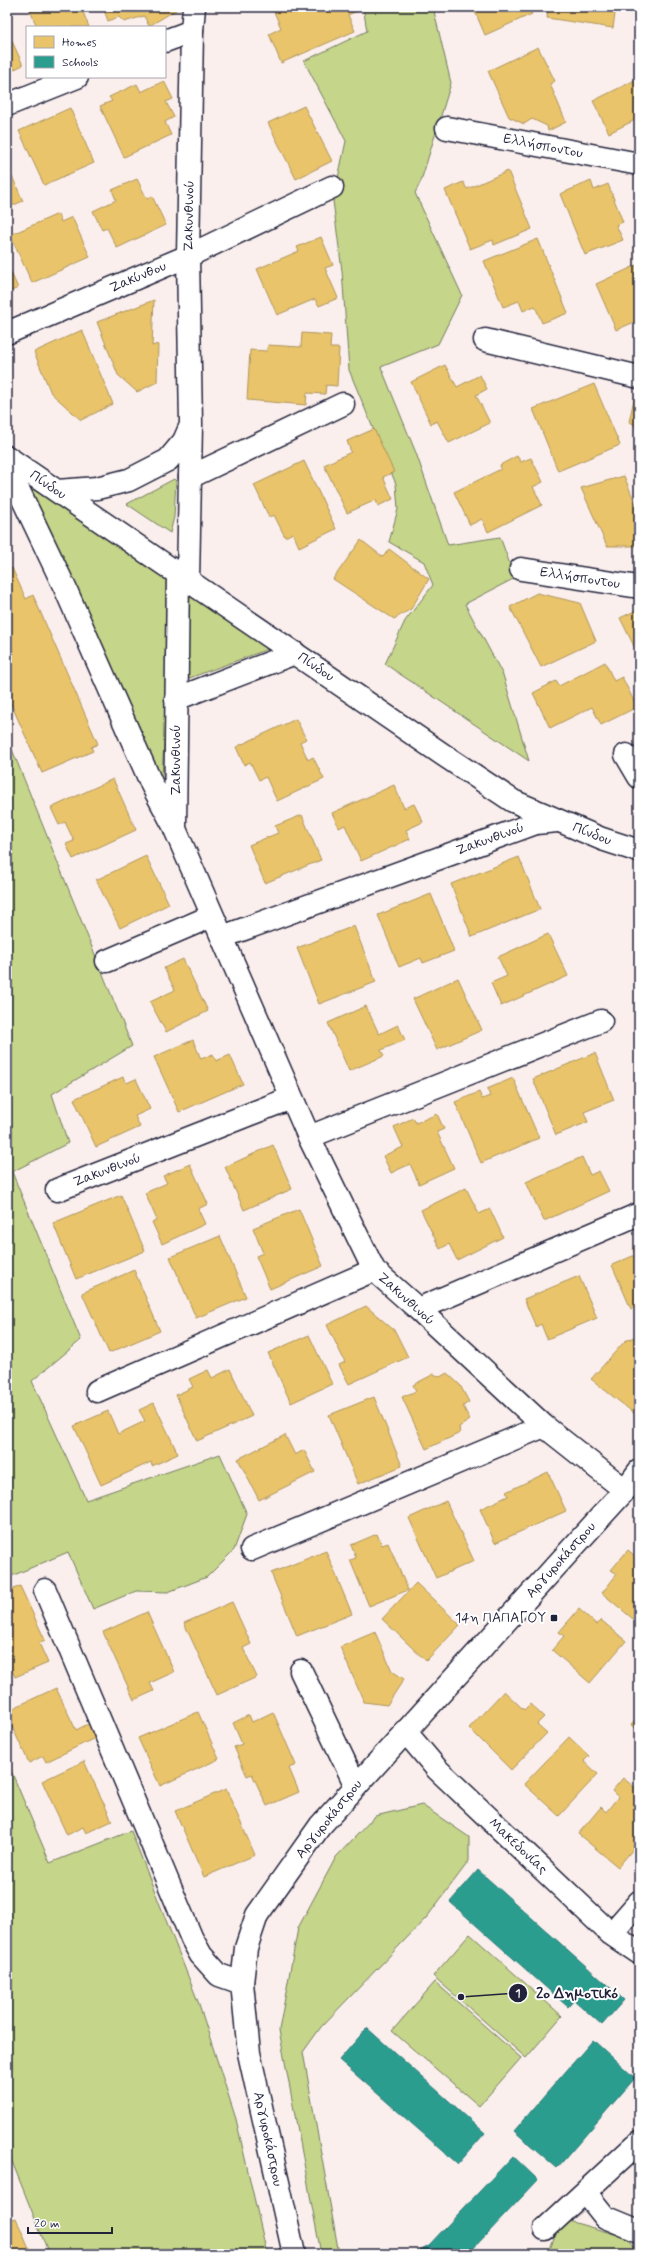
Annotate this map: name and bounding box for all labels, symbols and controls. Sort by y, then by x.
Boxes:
legend [26,26,166,78]
text: Homes [62,35,97,51]
text: Schools [62,55,98,71]
street label: Ελλήσποντου [502,129,584,163]
street label: Ζακυνθινού [179,180,199,252]
street label: Ζακύνθου [107,257,169,297]
street label: Πίνδου [26,466,70,504]
street label: Ελλήσποντου [539,563,621,593]
street label: Πίνδου [294,648,338,686]
street label: Ζακυνθινού [167,724,185,796]
street label: Ζακυνθινού [454,818,526,860]
street label: Πίνδου [570,818,614,850]
street label: Ζακυνθινού [71,1149,143,1191]
street label: Ζακυνθινού [374,1269,438,1329]
street label: Αργυροκάστρου [522,1518,600,1602]
place label: 14η ΠΑΠΑΓΟΥ [455,1609,546,1627]
marker: 14η ΠΑΠΑΓΟΥ [549,1613,559,1623]
street label: Αργυροκάστρου [292,1776,366,1862]
street label: Μακεδονίας [485,1814,551,1878]
callout: 2ο Δημοτικό [508,1979,626,2006]
text: 2ο Δημοτικό [536,1984,618,2004]
text: 1 [515,1986,521,2002]
street label: Αργυροκάστρου [249,2090,287,2188]
scale bar [28,2209,112,2235]
text: 20 m [34,2216,60,2232]

